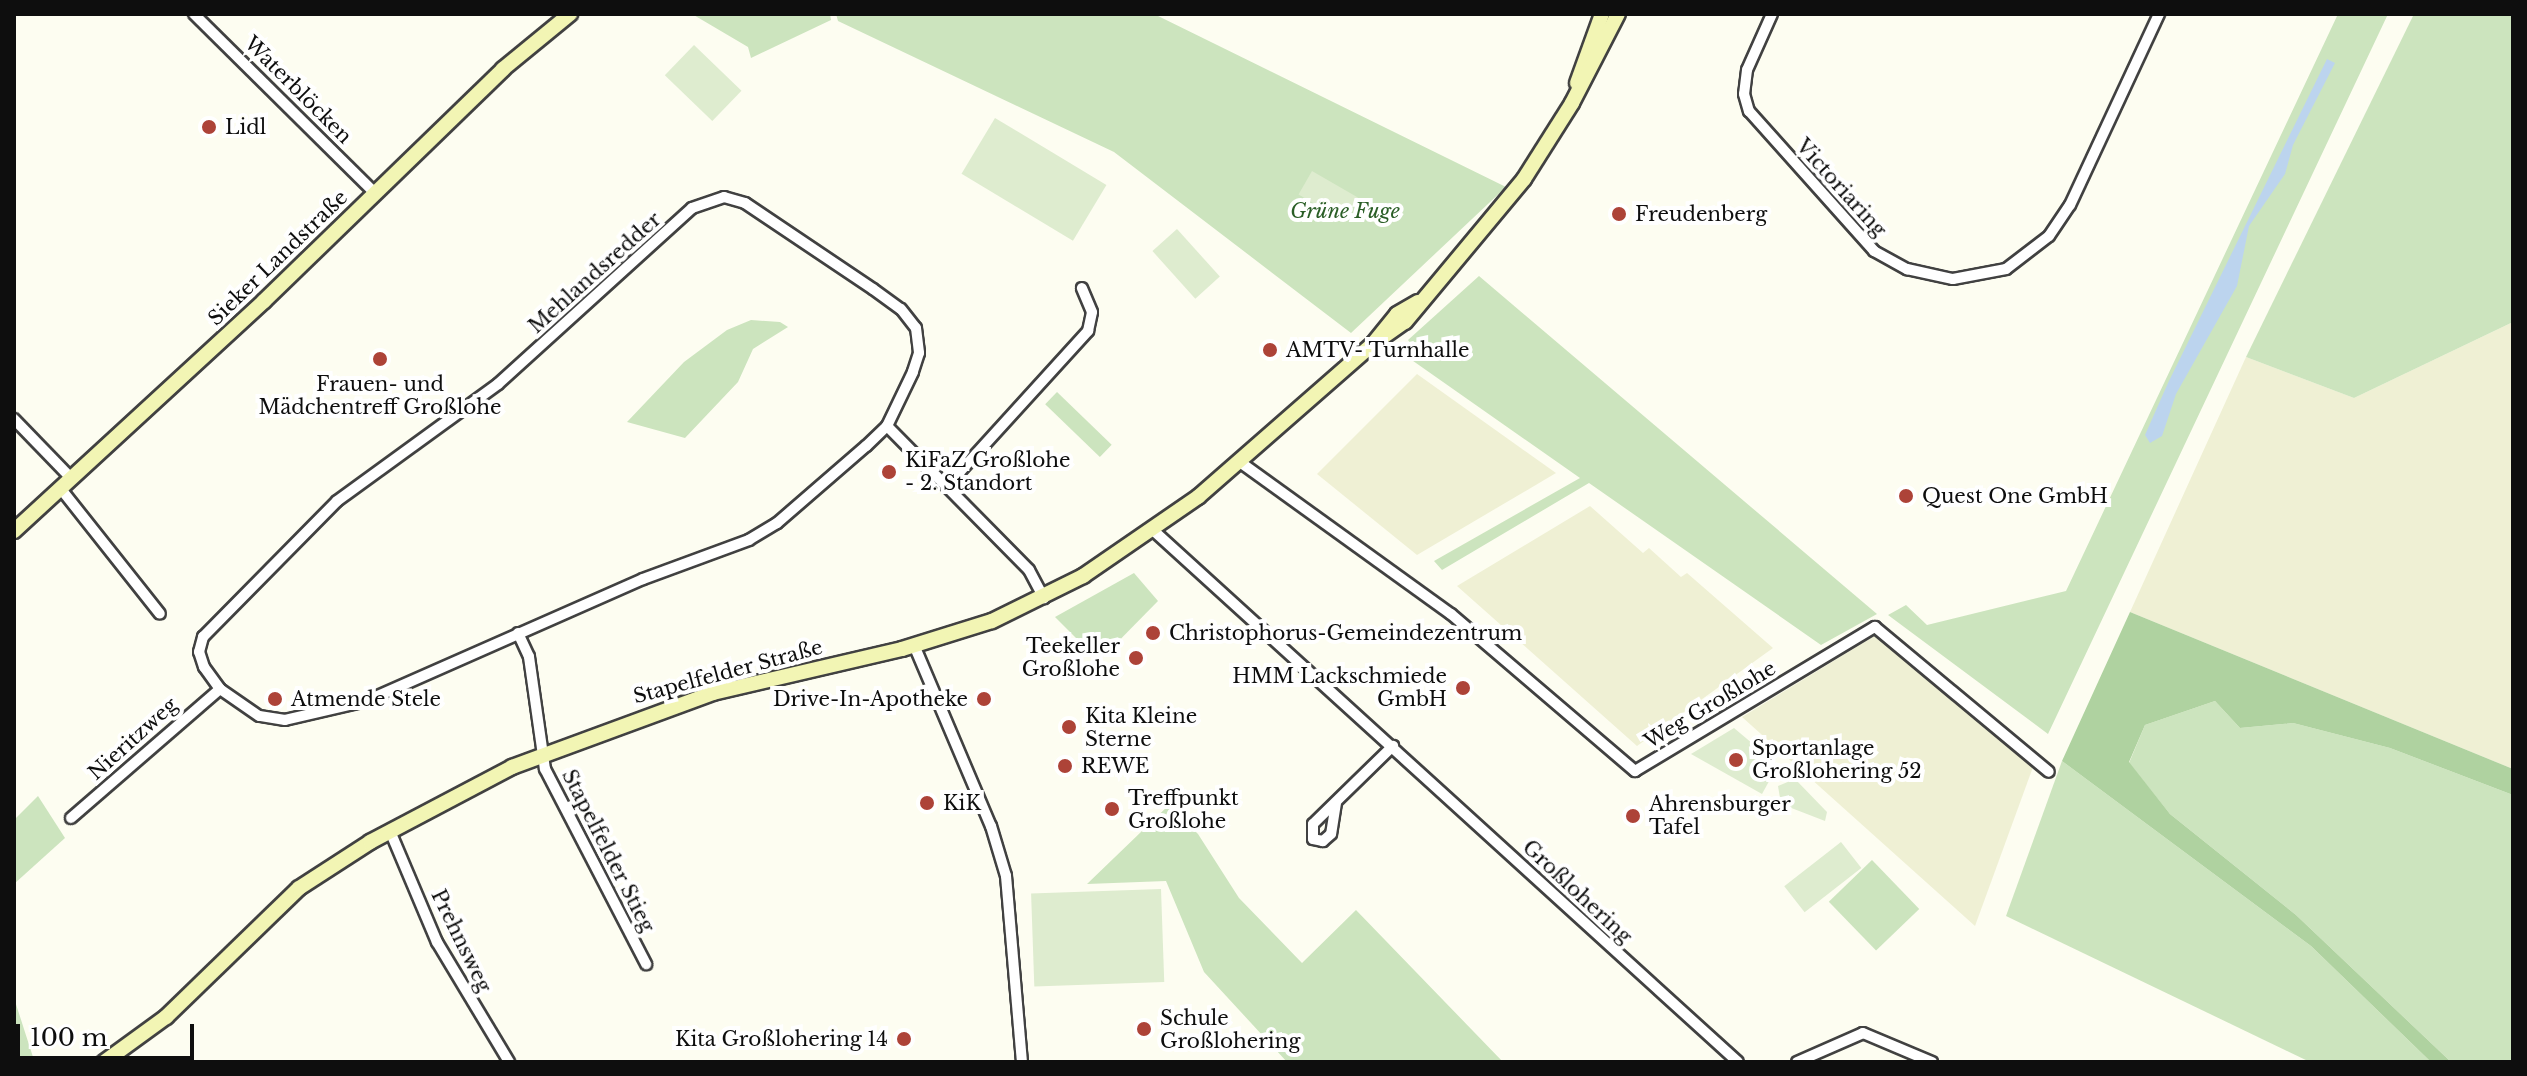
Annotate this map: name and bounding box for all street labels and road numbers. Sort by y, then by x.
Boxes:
street label: Waterblöcken [239,31,357,149]
street label: Victoriaring [1791,134,1891,242]
street label: Sieker Landstraße [203,185,353,331]
street label: Mehlandsredder [524,207,666,339]
street label: Stapelfelder Straße [631,635,825,709]
street label: Weg Großlohe [1640,656,1780,754]
street label: Nieritzweg [84,693,182,785]
street label: Stapelfelder Stieg [556,765,660,937]
street label: Großlohering [1517,835,1637,949]
street label: Prehnsweg [426,886,496,996]

